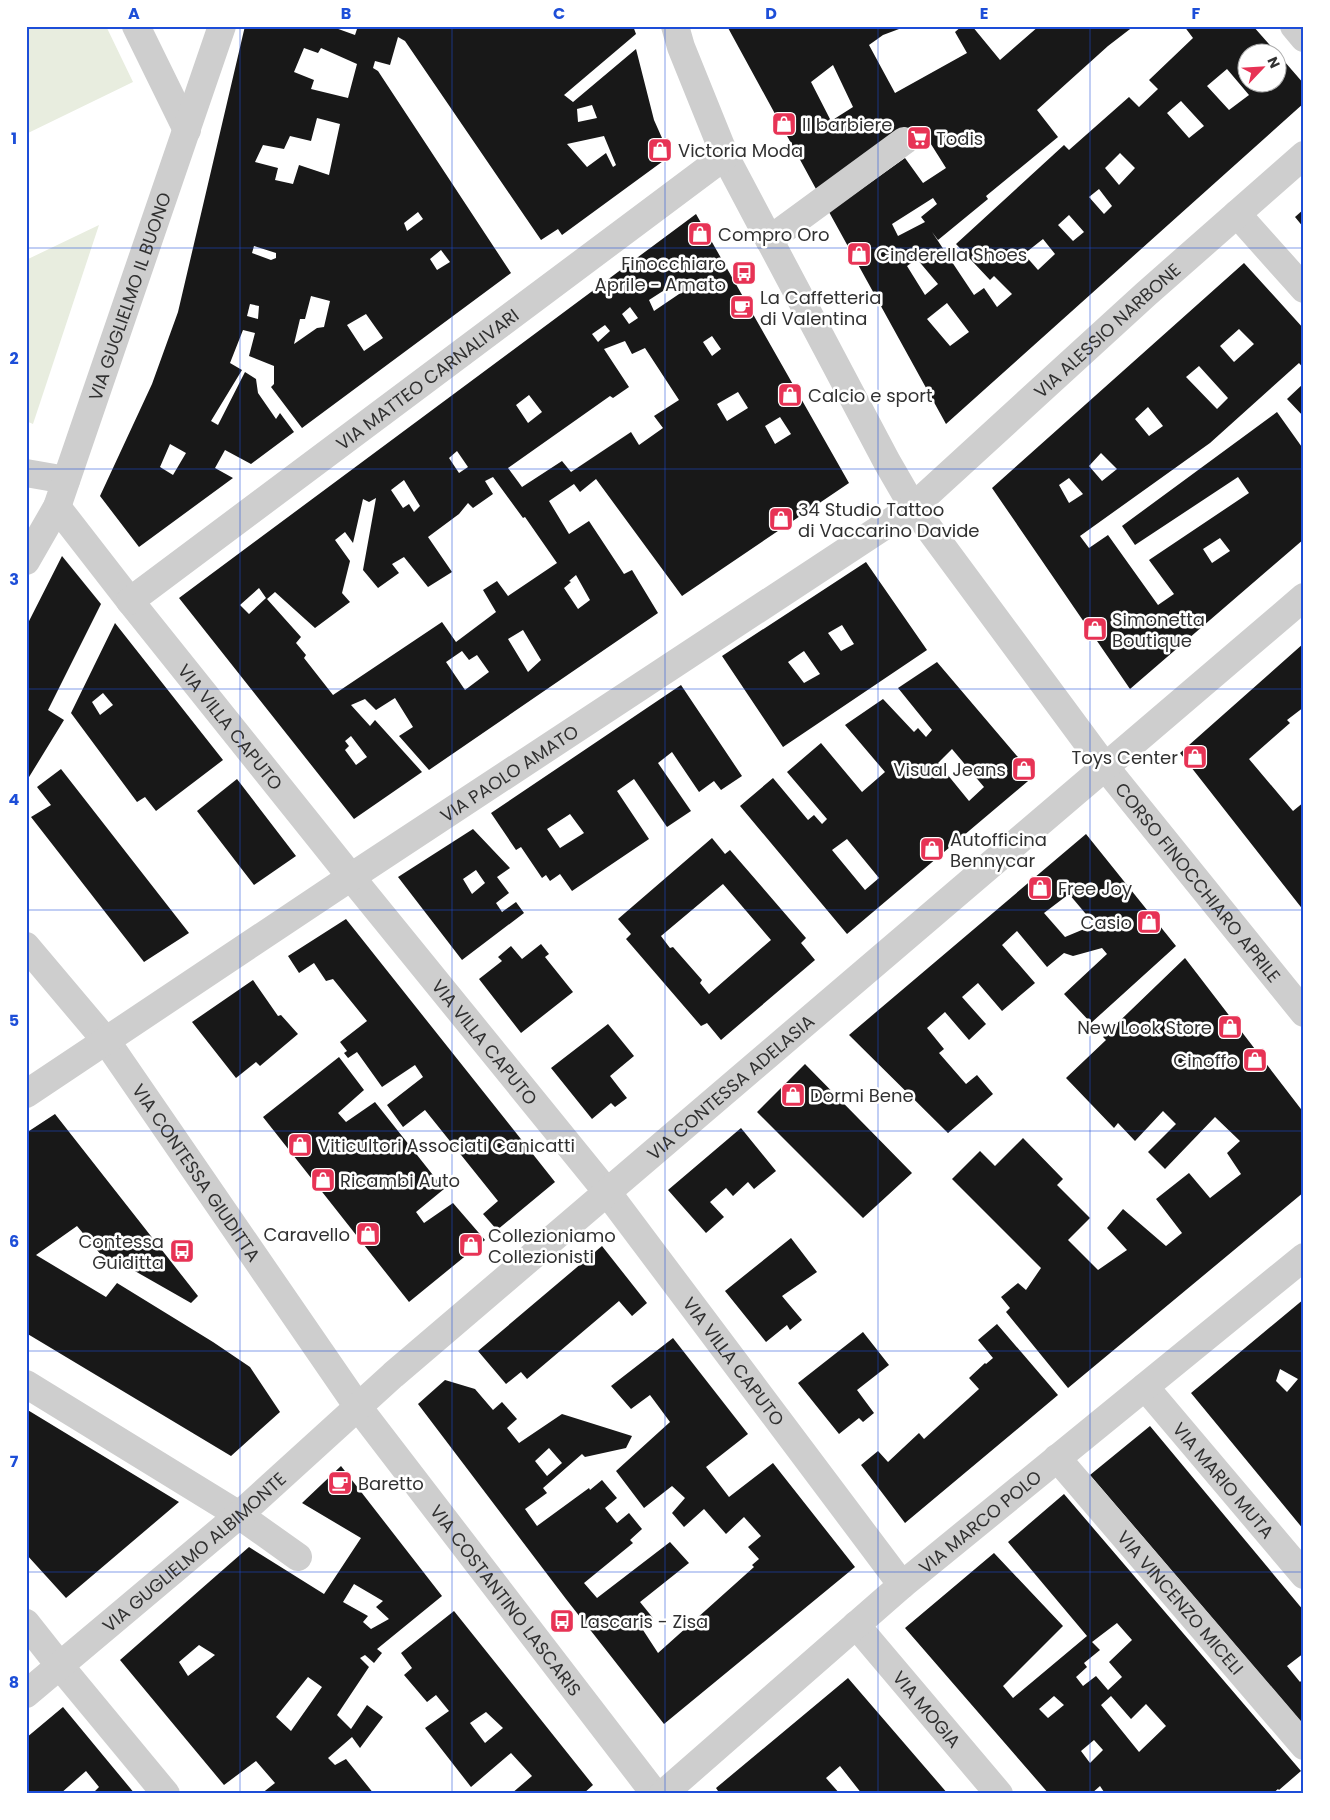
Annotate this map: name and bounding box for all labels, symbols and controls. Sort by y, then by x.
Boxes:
text: A [128,2,140,25]
text: B [341,2,351,25]
text: C [553,2,565,25]
text: D [765,2,777,25]
text: E [980,2,988,25]
text: F [1192,2,1201,25]
north arrow [1238,42,1288,92]
text: N [1262,54,1285,72]
shop icon: Il barbiere [771,111,797,137]
place label: Il barbiere [802,112,892,137]
supermarket icon: Todis [906,125,932,151]
place label: Todis [936,126,983,151]
text: 1 [11,127,17,150]
shop icon: Victoria Moda [647,137,673,163]
place label: Victoria Moda [678,138,803,163]
street label: VIA GUGLIELMO IL BUONO [82,189,177,404]
shop icon: Compro Oro [687,221,713,247]
place label: Compro Oro [718,222,830,247]
shop icon: Cinderella Shoes [846,241,872,267]
place label: Cinderella Shoes [876,242,1027,267]
place label: Finocchiaro Aprile - Amato [595,251,726,297]
street label: VIA ALESSIO NARBONE [1028,257,1186,403]
bus stop icon: Finocchiaro Aprile - Amato [731,260,757,286]
place label: La Caffetteria di Valentina [760,285,881,331]
cafe icon: La Caffetteria di Valentina [729,294,755,320]
street label: VIA MATTEO CARNALIVARI [330,302,524,455]
text: 2 [9,347,19,370]
shop icon: Calcio e sport [777,382,803,408]
place label: Calcio e sport [808,383,933,408]
place label: 34 Studio Tattoo di Vaccarino Davide [798,497,980,543]
shop icon: 34 Studio Tattoo di Vaccarino Davide [768,506,794,532]
text: 3 [9,568,19,591]
place label: Simonetta Boutique [1112,607,1205,653]
shop icon: Simonetta Boutique [1082,616,1108,642]
street label: VIA VILLA CAPUTO [172,658,289,795]
street label: VIA PAOLO AMATO [435,718,583,828]
shop icon: Toys Center [1182,744,1208,770]
place label: Toys Center [1071,745,1178,770]
shop icon: Visual Jeans [1011,756,1037,782]
place label: Visual Jeans [893,757,1006,782]
street label: CORSO FINOCCHIARO APRILE [1110,777,1287,988]
text: 4 [9,788,20,811]
place label: Autofficina Bennycar [950,827,1047,873]
shop icon: Autofficina Bennycar [919,836,945,862]
shop icon: Free Joy [1027,875,1053,901]
place label: Free Joy [1058,876,1132,901]
shop icon: Casio [1136,909,1162,935]
place label: Casio [1081,910,1132,935]
street label: VIA VILLA CAPUTO [426,974,544,1110]
street label: VIA CONTESSA ADELASIA [641,1008,819,1165]
text: 5 [9,1009,19,1032]
shop icon: New Look Store [1217,1014,1243,1040]
place label: New Look Store [1077,1015,1212,1040]
shop icon: Cinoffo [1242,1047,1268,1073]
place label: Cinoffo [1173,1048,1238,1073]
street label: VIA CONTESSA GIUDITTA [127,1079,267,1266]
shop icon: Dormi Bene [780,1082,806,1108]
place label: Dormi Bene [810,1083,914,1108]
shop icon: Viticultori Associati Canicatti [287,1132,313,1158]
place label: Viticultori Associati Canicatti [318,1133,575,1158]
shop icon: Ricambi Auto [310,1167,336,1193]
place label: Ricambi Auto [340,1168,460,1193]
shop icon: Caravello [355,1221,381,1247]
place label: Caravello [263,1222,350,1247]
place label: Collezioniamo Collezionisti [488,1223,616,1269]
place label: Contessa Guiditta [78,1229,164,1275]
text: 6 [9,1230,19,1253]
shop icon: Collezioniamo Collezionisti [458,1232,484,1258]
bus stop icon: Contessa Guiditta [169,1238,195,1264]
street label: VIA VILLA CAPUTO [677,1292,791,1431]
street label: VIA MARIO MUTA [1167,1417,1280,1544]
text: 7 [10,1450,19,1473]
street label: VIA MARCO POLO [913,1464,1046,1579]
street label: VIA GUGLIELMO ALBIMONTE [97,1466,291,1637]
cafe icon: Baretto [327,1470,353,1496]
place label: Baretto [358,1471,424,1496]
street label: VIA COSTANTINO LASCARIS [425,1499,588,1701]
street label: VIA VINCENZO MICELI [1112,1525,1250,1680]
bus stop icon: Lascaris - Zisa [549,1608,575,1634]
place label: Lascaris - Zisa [580,1609,708,1634]
street label: VIA MOGIA [887,1665,967,1753]
text: 8 [9,1671,19,1694]

